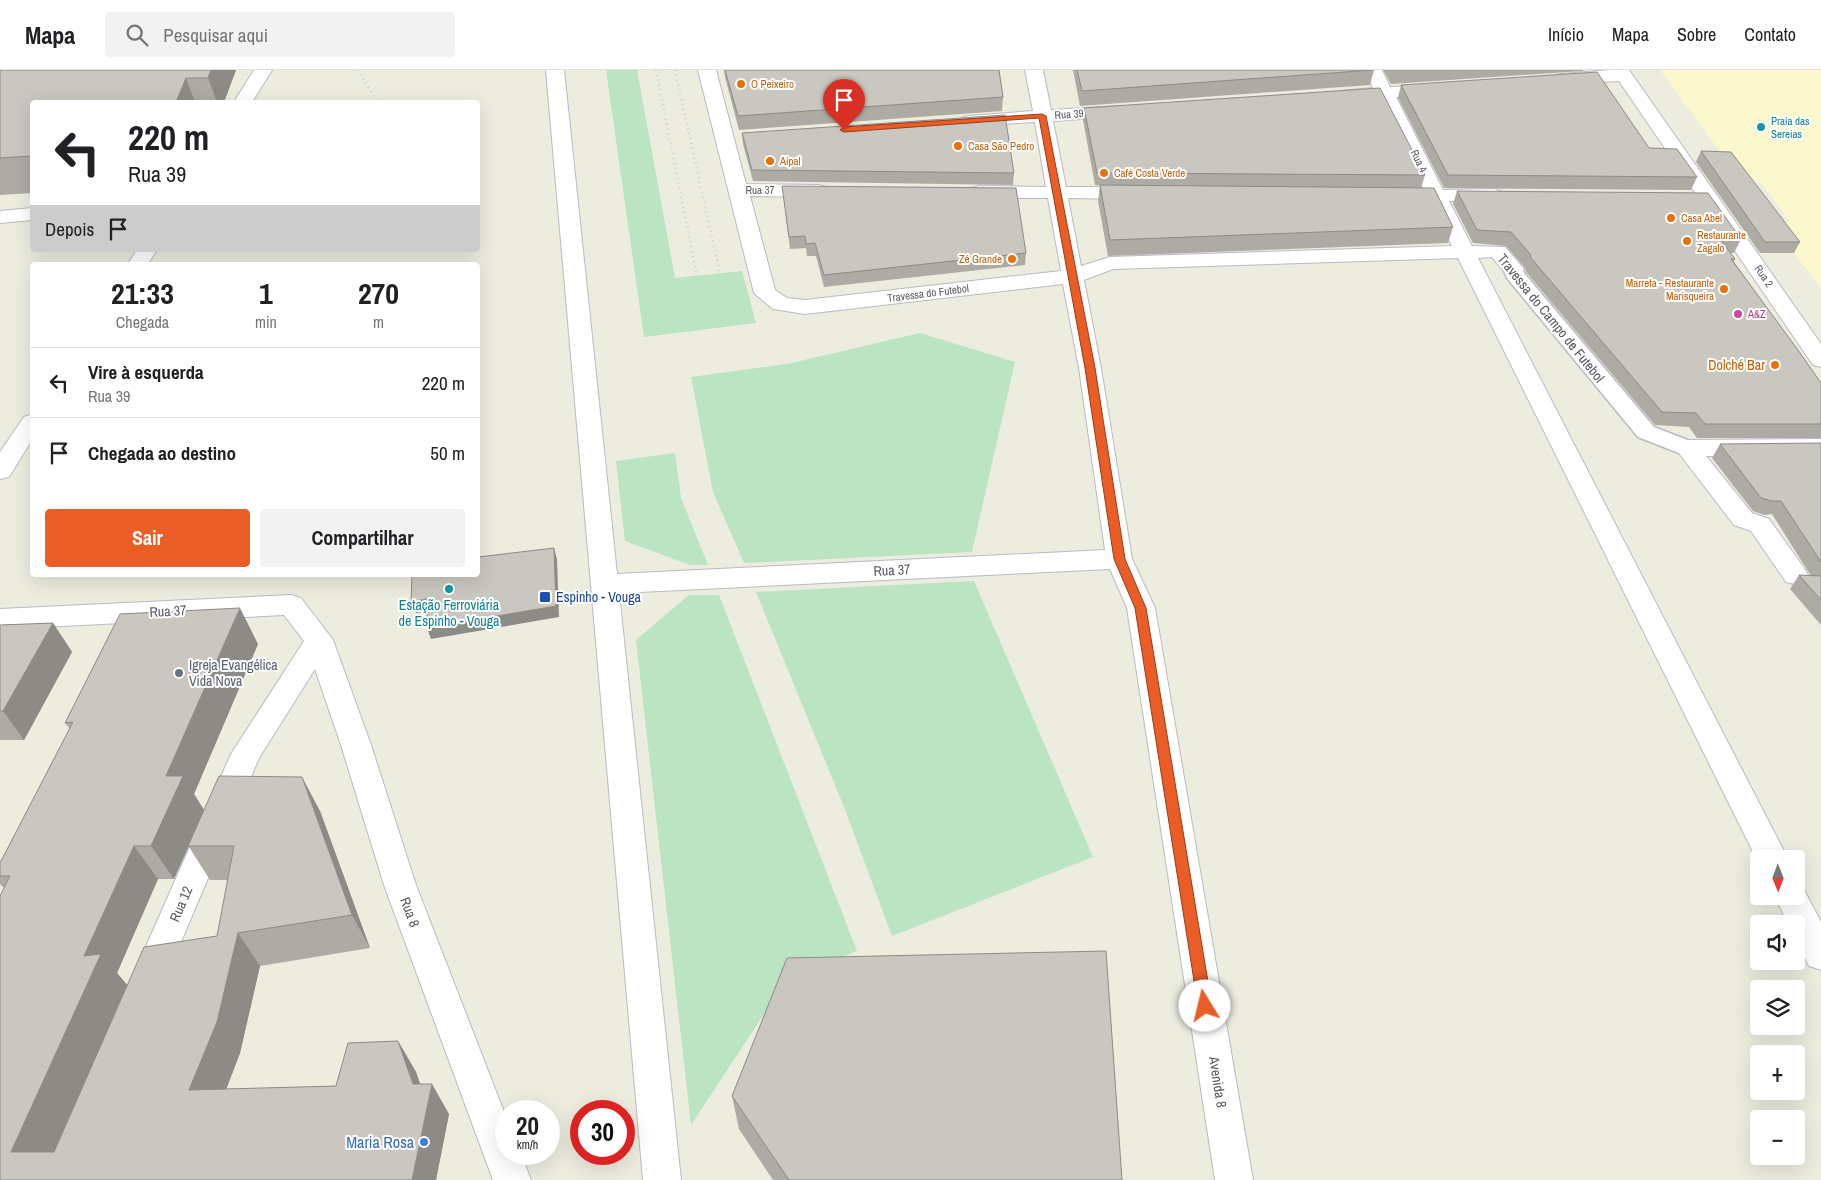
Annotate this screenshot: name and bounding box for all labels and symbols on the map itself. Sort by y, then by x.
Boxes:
place label: O Peixeiro [751,77,794,91]
marker: O Peixeiro [735,78,747,90]
pin [823,79,865,130]
street label: Rua 39 [1054,106,1084,122]
place label: Praia das Sereias [1771,114,1810,141]
marker: Praia das Sereias [1755,121,1767,133]
place label: Casa São Pedro [968,139,1034,153]
marker: Casa São Pedro [952,140,964,152]
street label: Rua 4 [1407,147,1431,175]
place label: Aipal [779,154,801,168]
marker: Aipal [764,155,776,167]
place label: Café Costa Verde [1114,166,1185,180]
marker: Café Costa Verde [1098,167,1110,179]
street label: Rua 37 [745,183,775,197]
place label: Casa Abel [1681,211,1722,225]
marker: Casa Abel [1665,212,1677,224]
place label: Restaurante Zagalo [1697,228,1746,255]
marker: Restaurante Zagalo [1681,235,1693,247]
street label: Travessa do Campo de Futebol [1494,250,1608,386]
place label: Zé Grande [959,252,1002,266]
marker: Zé Grande [1006,253,1018,265]
street label: Rua 2 [1751,262,1777,290]
place label: Marreta - Restaurante Marisqueira [1626,276,1714,303]
street label: Travessa do Futebol [886,281,970,305]
marker: Marreta - Restaurante Marisqueira [1718,283,1730,295]
place label: A&Z [1747,307,1766,321]
marker: A&Z [1732,308,1744,320]
place label: Dolché Bar [1708,356,1765,374]
marker: Dolché Bar [1769,359,1781,371]
street label: Rua 37 [873,560,911,580]
marker: Estação Ferroviária de Espinho - Vouga [443,583,455,595]
place label: Espinho - Vouga [556,588,642,606]
marker: Espinho - Vouga [538,590,552,604]
place label: Estação Ferroviária de Espinho - Vouga [399,596,500,630]
street label: Rua 37 [149,601,187,621]
place label: Igreja Evangélica Vida Nova [189,656,278,690]
marker: Igreja Evangélica Vida Nova [173,667,185,679]
north arrow [1750,850,1805,905]
street label: Rua 12 [165,883,197,925]
street label: Rua 8 [396,894,424,930]
position arrow [1178,979,1230,1031]
street label: Avenida 8 [1205,1054,1231,1109]
speed limit sign: 30 [570,1100,635,1165]
place label: Maria Rosa [346,1131,415,1153]
marker: Maria Rosa [418,1136,430,1148]

